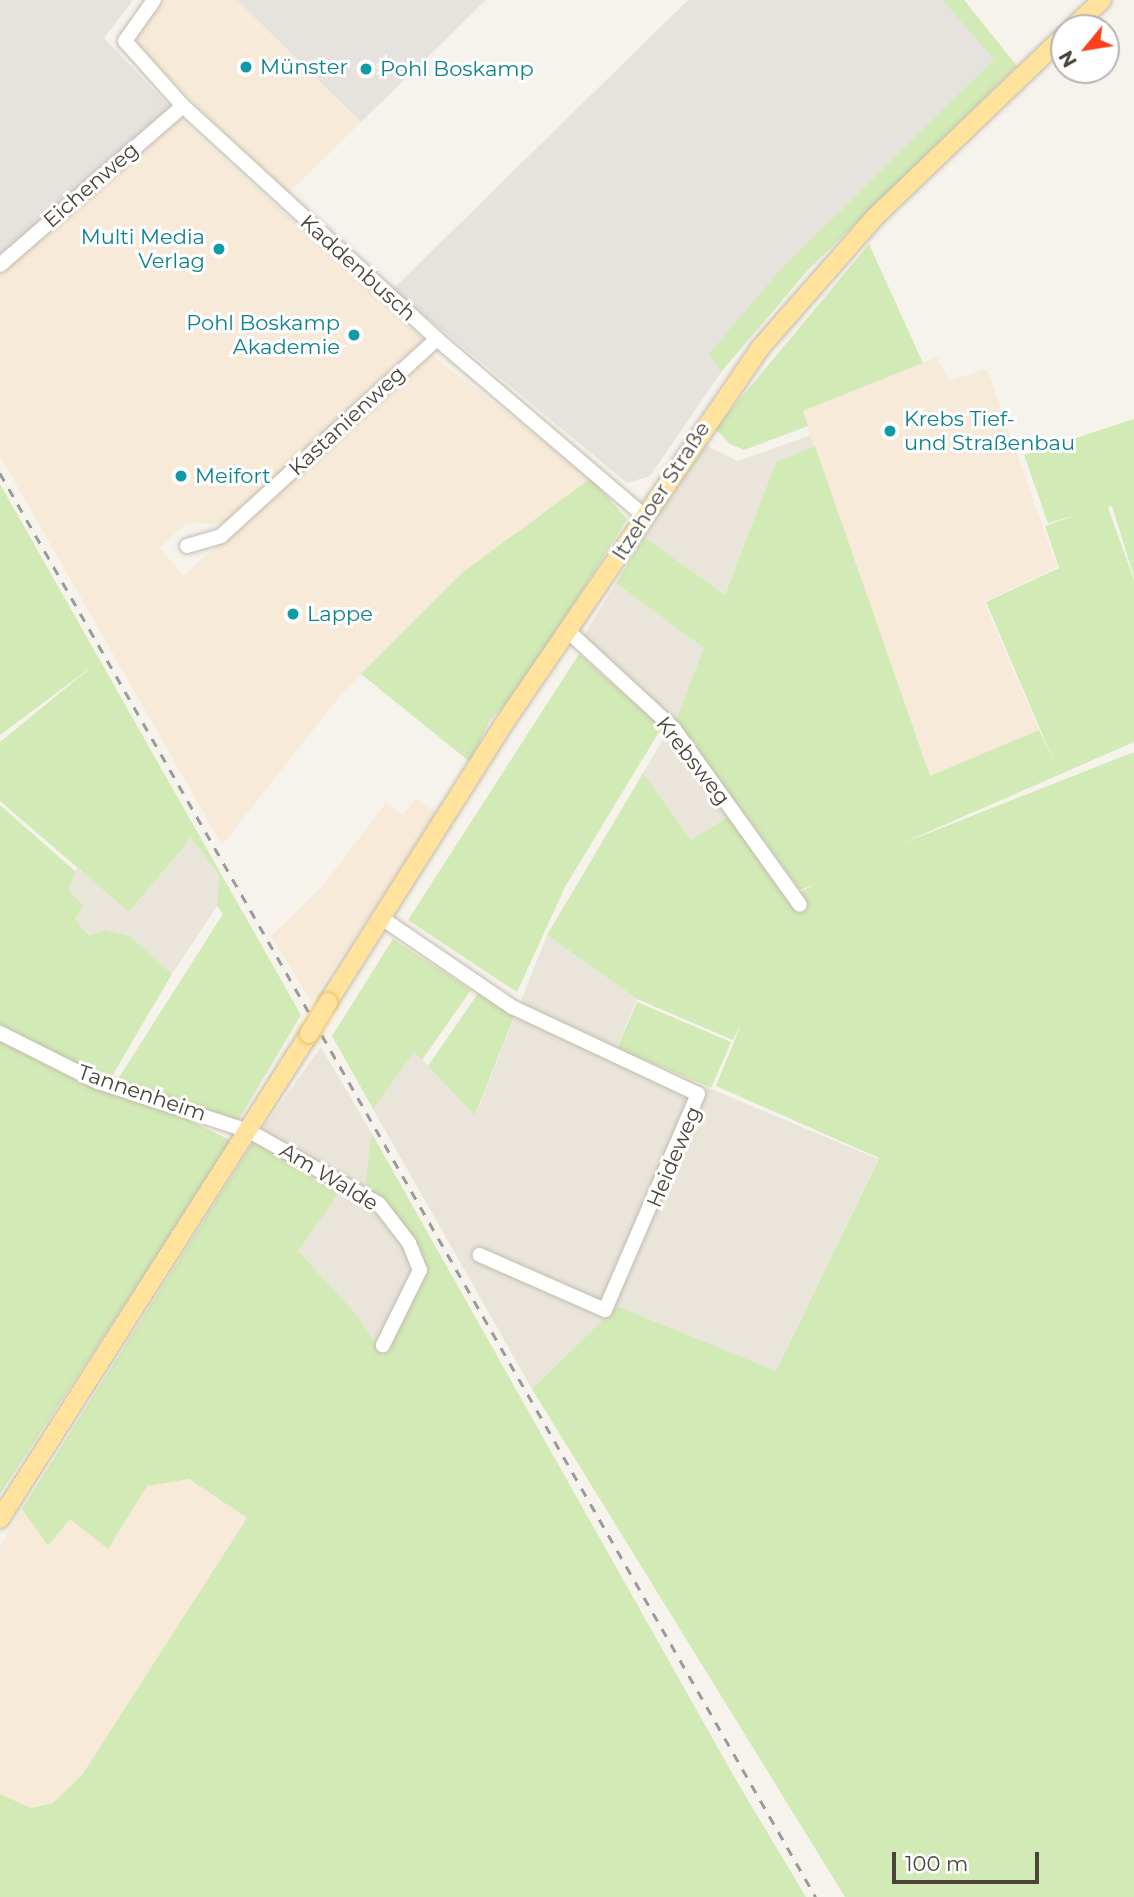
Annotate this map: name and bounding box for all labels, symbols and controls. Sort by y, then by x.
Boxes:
north arrow [1050,14,1120,84]
text: N [1054,46,1082,71]
place label: Münster [260,54,348,80]
place label: Pohl Boskamp [380,56,534,82]
marker: Münster [238,59,254,75]
marker: Pohl Boskamp [358,61,374,77]
street label: Eichenweg [38,137,144,233]
street label: Kaddenbusch [295,210,421,326]
place label: Multi Media Verlag [81,224,205,274]
marker: Multi Media Verlag [211,241,227,257]
place label: Pohl Boskamp Akademie [186,310,340,360]
marker: Pohl Boskamp Akademie [346,327,362,343]
street label: Kastanienweg [284,361,410,481]
place label: Krebs Tief- und Straßenbau [904,406,1075,456]
street label: Itzehoer Straße [607,417,715,565]
marker: Krebs Tief- und Straßenbau [882,423,898,439]
place label: Meifort [195,463,271,489]
marker: Meifort [173,468,189,484]
place label: Lappe [307,601,373,627]
marker: Lappe [285,606,301,622]
street label: Krebsweg [651,712,735,810]
street label: Tannenheim [75,1059,209,1127]
street label: Heideweg [641,1103,707,1211]
street label: Am Walde [275,1138,383,1216]
scale bar [896,1838,1043,1882]
text: 100 m [905,1851,968,1876]

